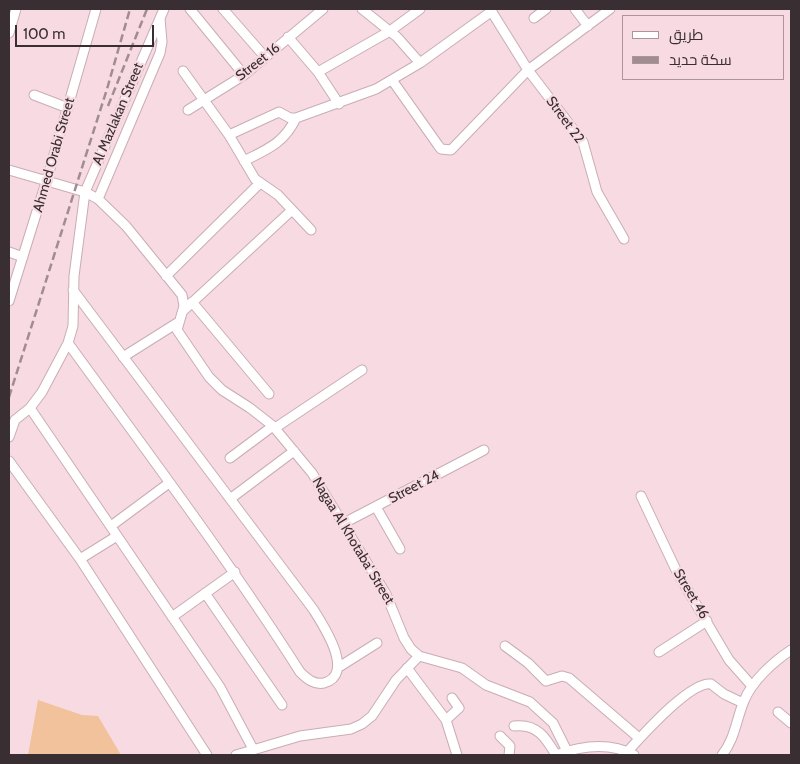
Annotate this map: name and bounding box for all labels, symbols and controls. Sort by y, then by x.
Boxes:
scale bar [18,15,156,47]
legend [622,15,785,80]
text: 100 m [23,25,65,43]
text: طريق [669,26,703,44]
street label: Street 16 [232,39,284,85]
text: سكة حديد [669,51,732,69]
street label: Al Mazlakan Street [89,60,147,168]
street label: Street 22 [542,93,588,147]
street label: Ahmed Orabi Street [30,96,78,214]
street label: Street 24 [386,467,442,507]
street label: Nagaa Al Khotaba' Street [308,474,398,608]
street label: Street 46 [670,566,712,622]

